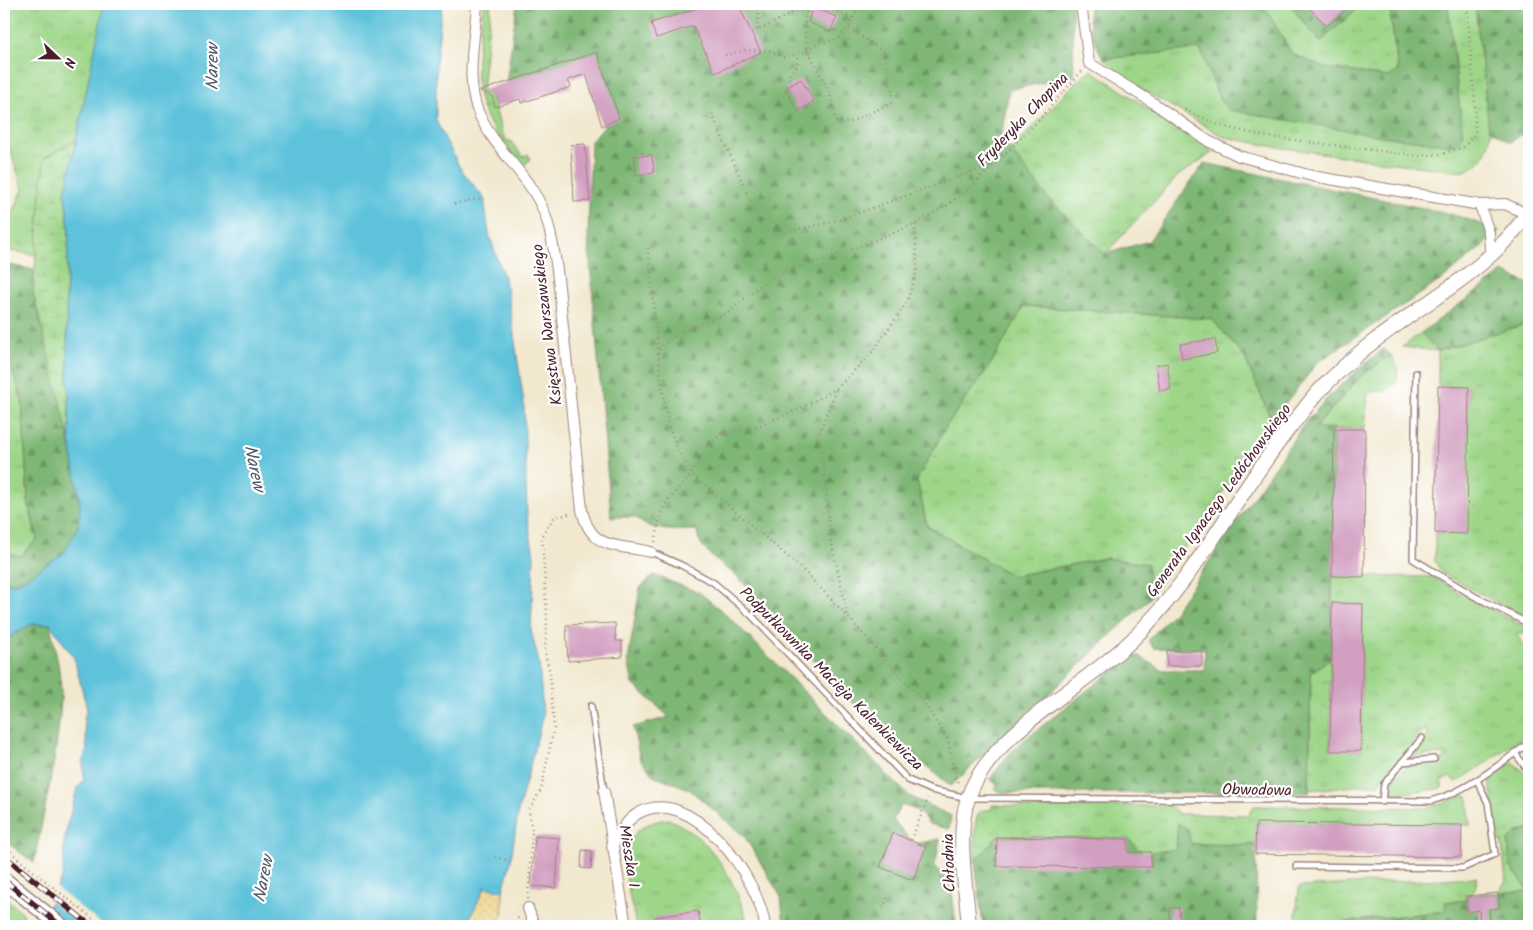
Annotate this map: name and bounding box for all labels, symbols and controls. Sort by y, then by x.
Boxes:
north arrow [32,32,82,82]
water label: Narew [199,41,228,90]
text: N [57,54,81,71]
street label: Fryderyka Chopina [971,67,1075,173]
street label: Księstwa Warszawskiego [525,243,570,407]
street label: Generała Ignacego Ledóchowskiego [1140,399,1298,603]
water label: Narew [234,442,273,497]
street label: Podpułkownika Macieja Kalenkiewicza [733,581,929,777]
street label: Obwodowa [1222,777,1292,804]
street label: Mieszka I [611,823,646,890]
street label: Chłodnia [936,833,963,893]
water label: Narew [246,851,284,905]

